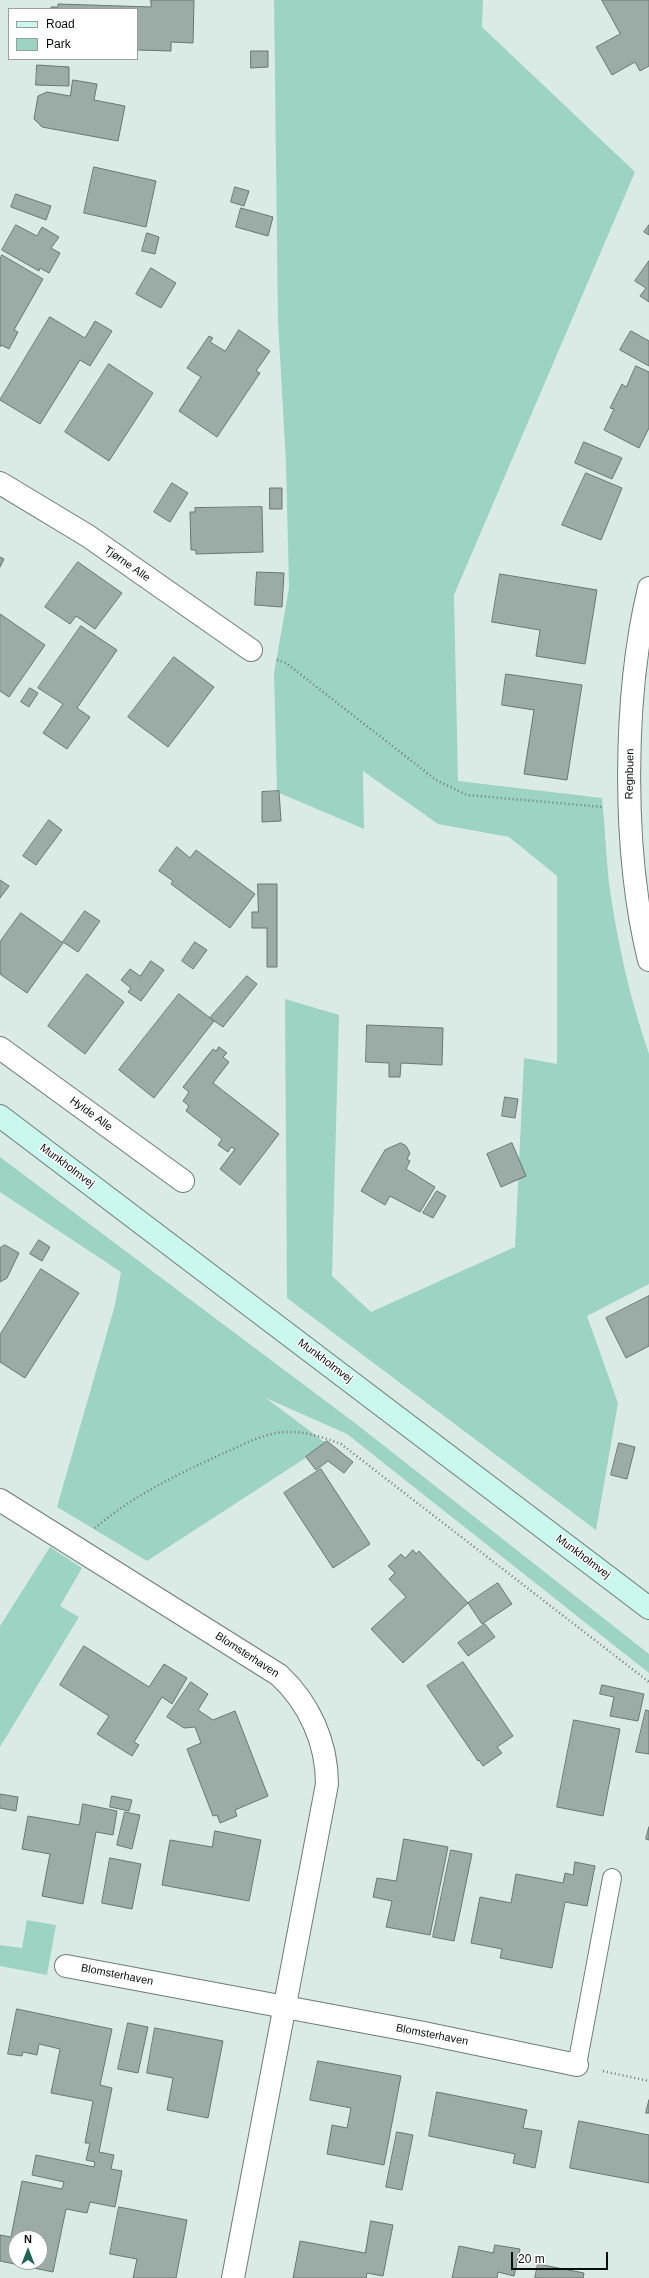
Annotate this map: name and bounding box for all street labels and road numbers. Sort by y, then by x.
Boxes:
street label: Tjørne Alle [101,543,153,585]
street label: Regnbuen [623,749,637,799]
street label: Hylde Alle [67,1094,115,1134]
street label: Munkholmvej [37,1141,97,1191]
street label: Munkholmvej [295,1336,355,1386]
street label: Munkholmvej [553,1532,613,1582]
street label: Blomsterhaven [213,1629,281,1681]
street label: Blomsterhaven [80,1962,154,1988]
street label: Blomsterhaven [395,2022,469,2048]

